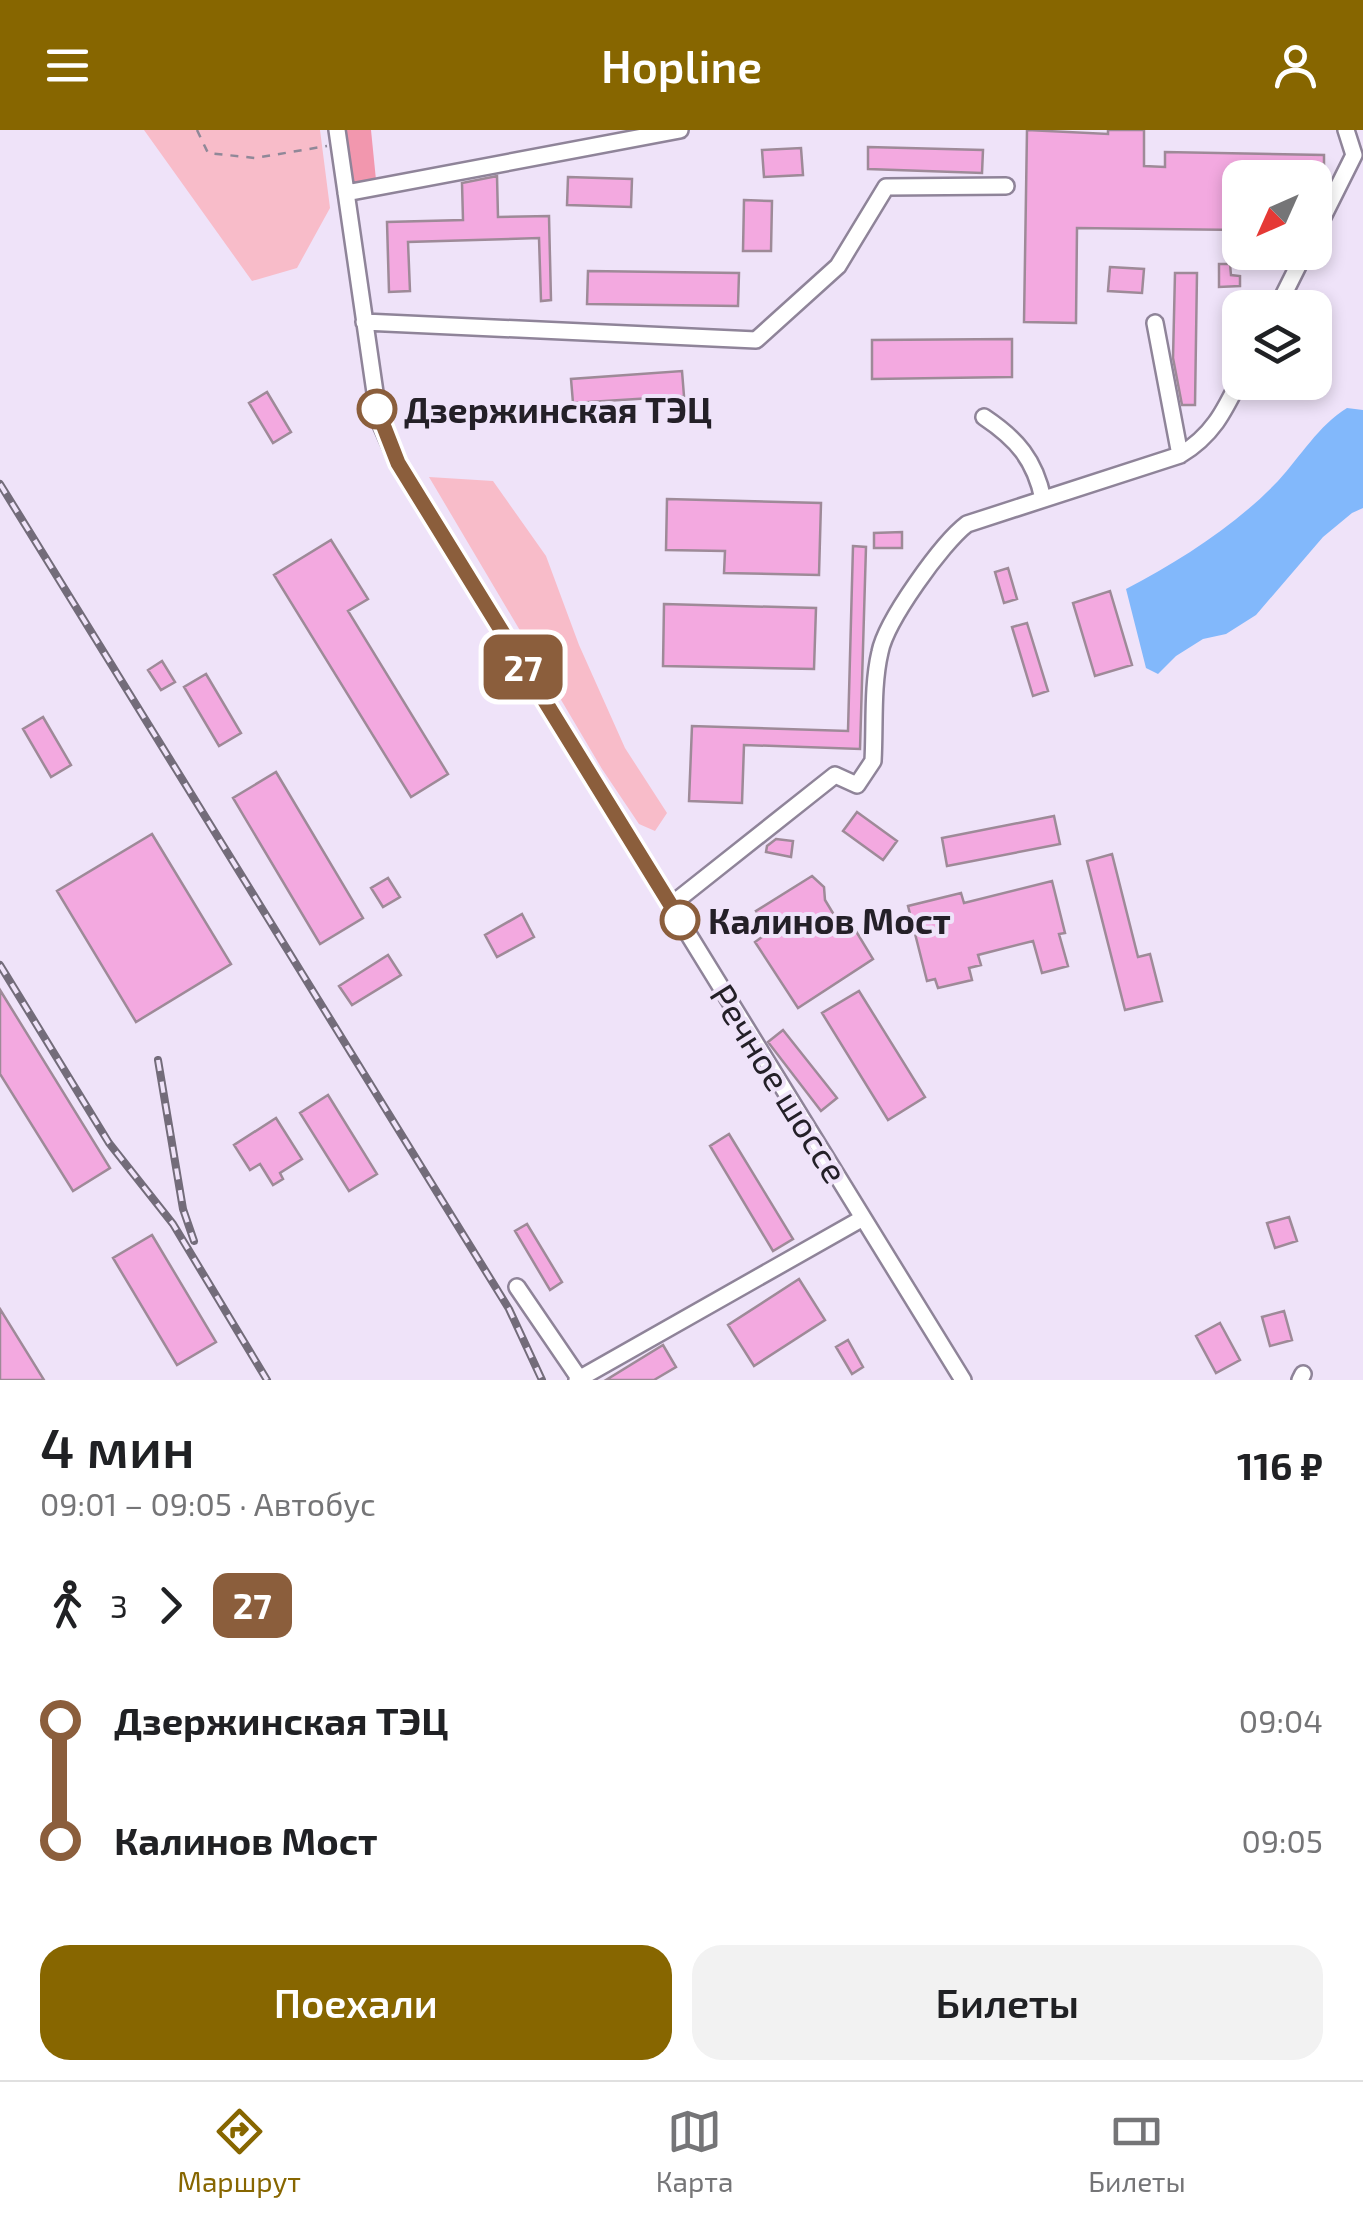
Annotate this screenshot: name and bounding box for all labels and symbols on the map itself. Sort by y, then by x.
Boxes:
north arrow [1222,160,1332,270]
place label: Дзержинская ТЭЦ [404,388,712,430]
marker: Дзержинская ТЭЦ [358,390,396,428]
line badge: 27 [478,634,568,700]
place label: Калинов Мост [708,899,951,941]
marker: Калинов Мост [661,901,699,939]
street label: Речное шоссе [702,976,858,1190]

